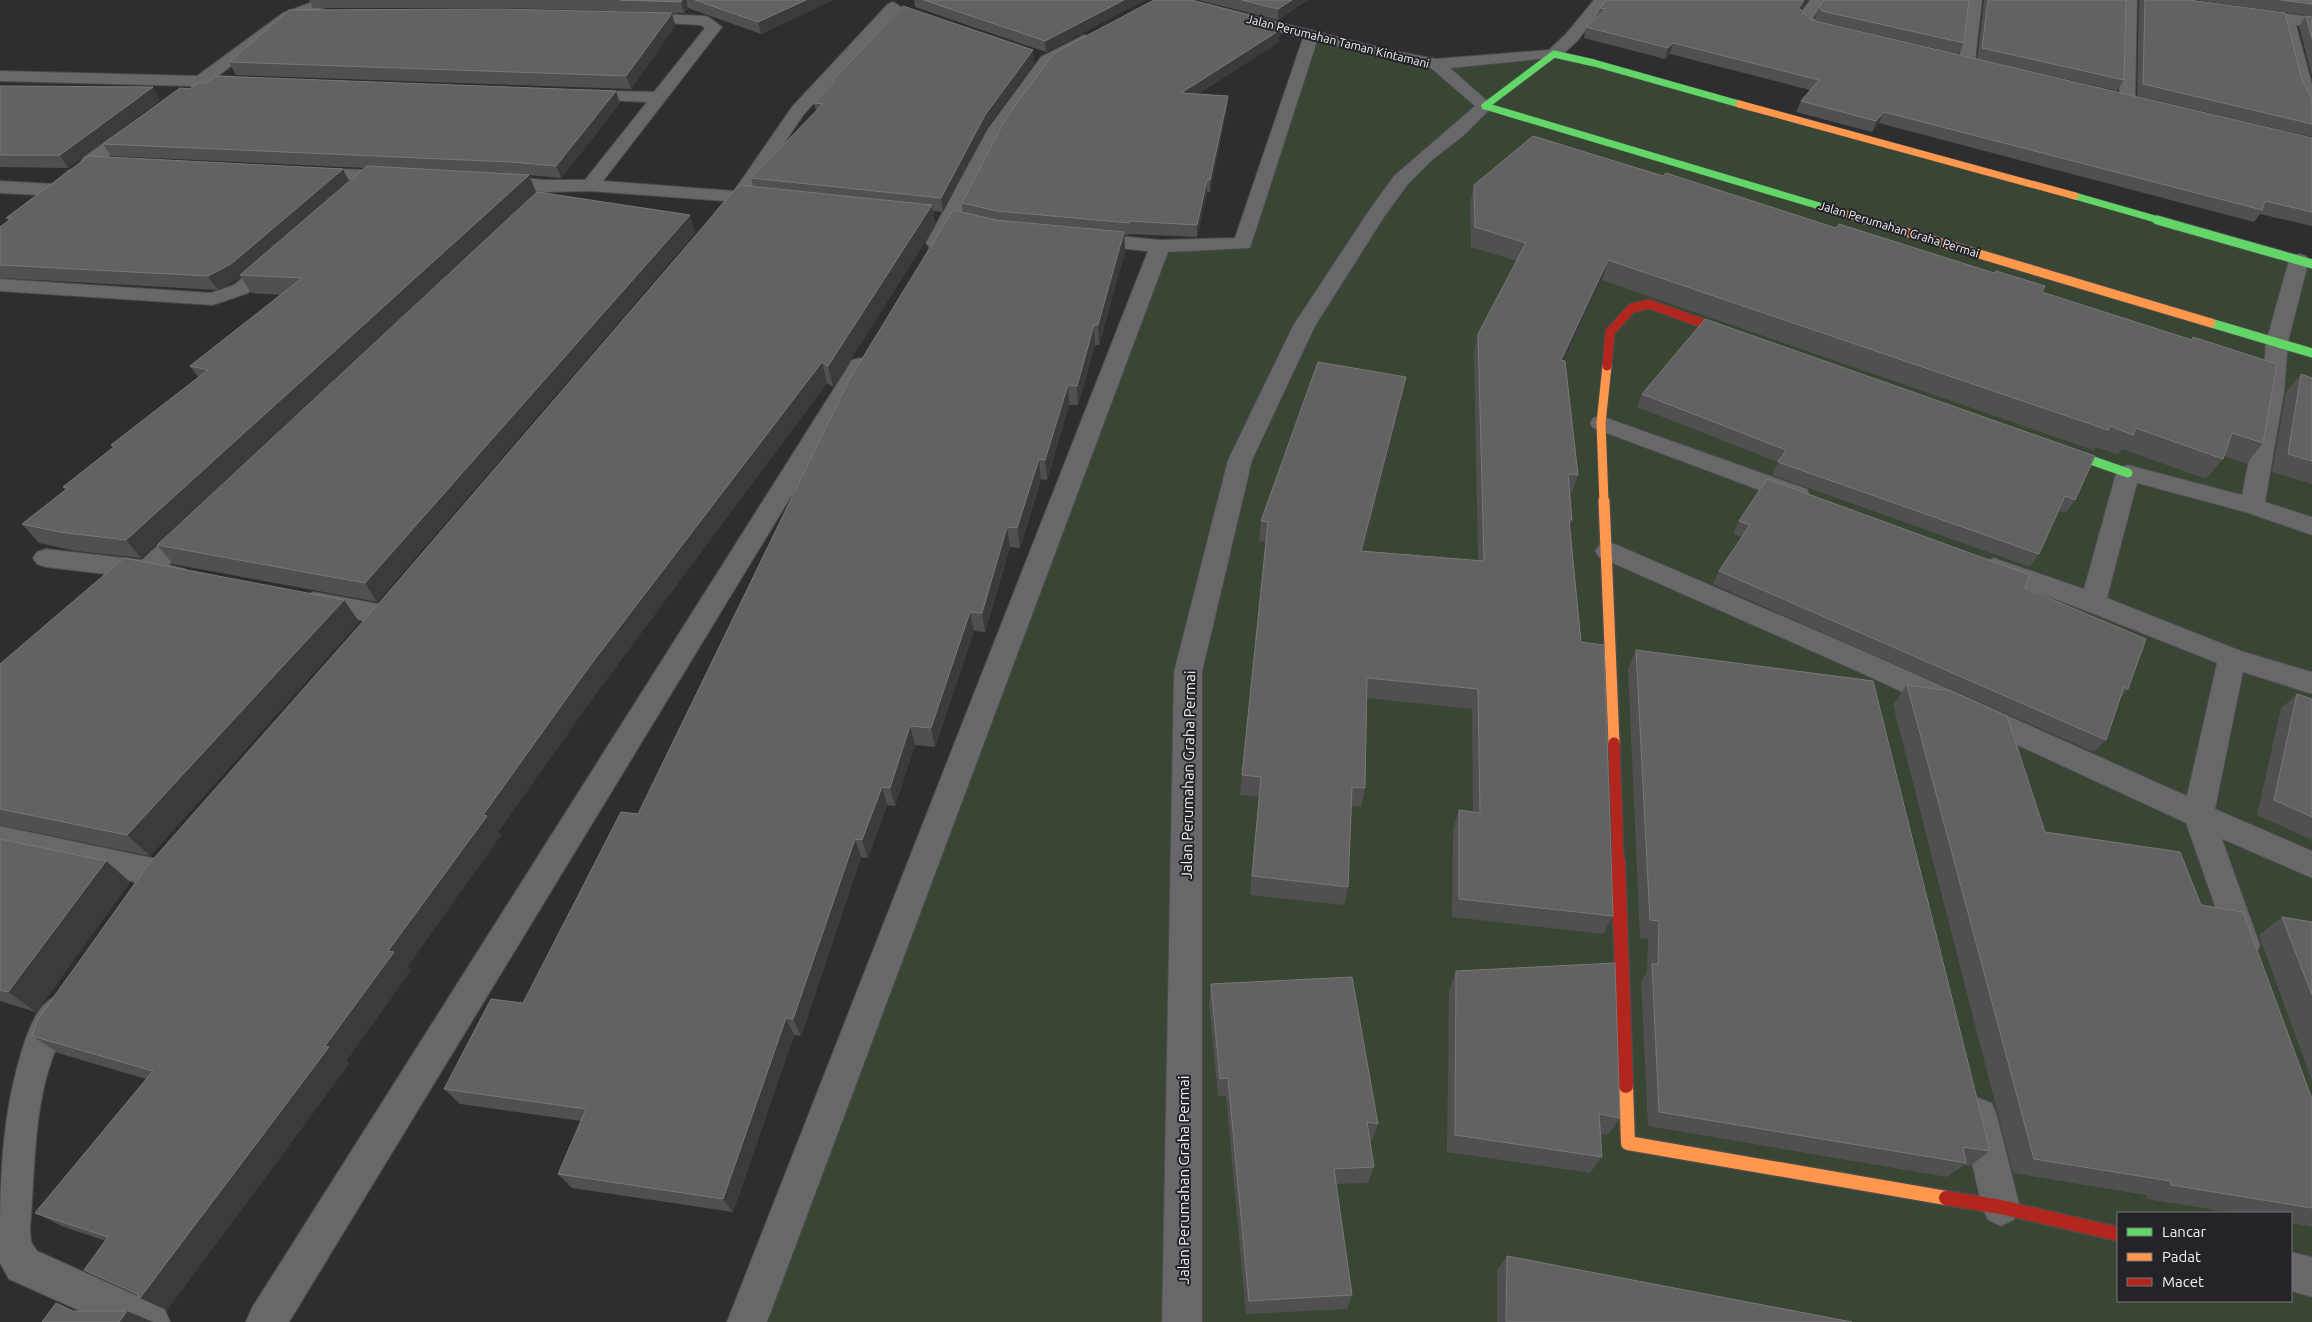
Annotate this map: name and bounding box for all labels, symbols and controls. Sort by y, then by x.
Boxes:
street label: Jalan Perumahan Taman Kintamani [1245,12,1431,70]
street label: Jalan Perumahan Graha Permai [1817,198,1981,260]
street label: Jalan Perumahan Graha Permai [1178,670,1198,880]
street label: Jalan Perumahan Graha Permai [1175,1076,1192,1284]
legend [2117,1212,2292,1302]
text: Lancar [2162,1223,2207,1240]
text: Padat [2162,1248,2201,1265]
text: Macet [2162,1273,2204,1290]

